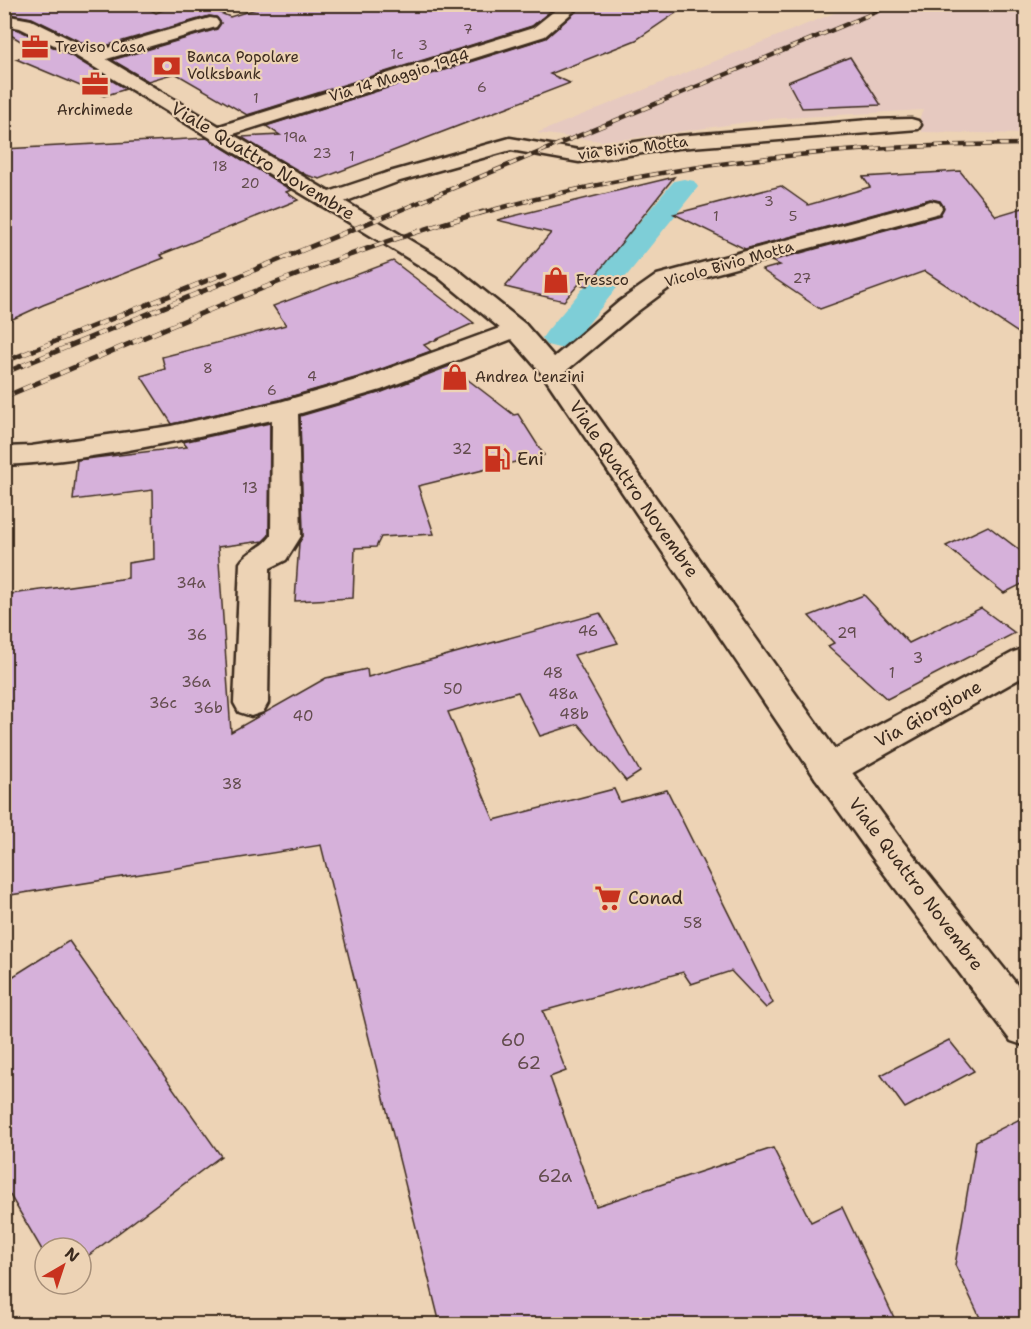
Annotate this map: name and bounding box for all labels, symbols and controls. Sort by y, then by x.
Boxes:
house number: 7 [463,20,473,38]
office icon: Treviso Casa [20,32,50,62]
house number: 3 [418,36,428,54]
place label: Treviso Casa [55,37,146,57]
street label: Via 14 Maggio 1944 [326,45,472,107]
house number: 1c [391,45,403,63]
place label: Banca Popolare Volksbank [187,47,299,84]
bank icon: Banca Popolare Volksbank [152,51,182,81]
office icon: Archimede [80,69,110,99]
house number: 6 [477,78,487,96]
house number: 1 [253,89,259,107]
street label: Viale Quattro Novembre [166,96,360,226]
place label: Archimede [57,100,133,120]
house number: 19a [283,128,307,146]
street label: via Bivio Motta [577,131,690,165]
house number: 23 [313,144,331,162]
house number: 1 [349,147,355,165]
house number: 18 [212,157,228,175]
house number: 20 [240,174,260,192]
house number: 3 [764,192,774,210]
house number: 1 [713,207,719,225]
house number: 5 [789,207,797,225]
street label: Vicolo Bivio Motta [662,236,796,292]
shop icon: Fressco [541,265,571,295]
house number: 27 [793,269,811,287]
place label: Fressco [576,270,629,290]
house number: 8 [203,359,213,377]
shop icon: Andrea Lenzini [440,362,470,392]
house number: 4 [307,367,317,385]
place label: Andrea Lenzini [475,367,584,387]
house number: 6 [267,381,277,399]
street label: Viale Quattro Novembre [564,396,704,582]
house number: 32 [452,439,472,459]
fuel station icon: Eni [482,444,512,474]
place label: Eni [517,447,544,471]
house number: 13 [242,478,258,498]
house number: 34a [176,573,206,593]
house number: 46 [578,621,598,641]
house number: 29 [837,623,857,643]
house number: 36 [187,625,207,645]
house number: 3 [913,648,923,668]
house number: 48 [543,663,563,683]
house number: 1 [889,663,895,683]
house number: 36a [181,672,212,692]
street label: Via Giorgione [870,675,986,753]
house number: 50 [443,679,463,699]
house number: 48a [548,684,578,704]
house number: 36c [149,693,177,713]
house number: 36b [193,698,223,718]
house number: 48b [559,704,589,724]
house number: 40 [293,706,313,726]
house number: 38 [222,774,242,794]
street label: Viale Quattro Novembre [843,793,989,975]
supermarket icon: Conad [593,883,623,913]
place label: Conad [628,886,683,910]
house number: 58 [683,913,703,933]
house number: 60 [501,1028,525,1052]
house number: 62 [517,1051,541,1075]
house number: 62a [538,1164,572,1188]
north arrow [33,1236,93,1296]
text: N [61,1243,84,1267]

